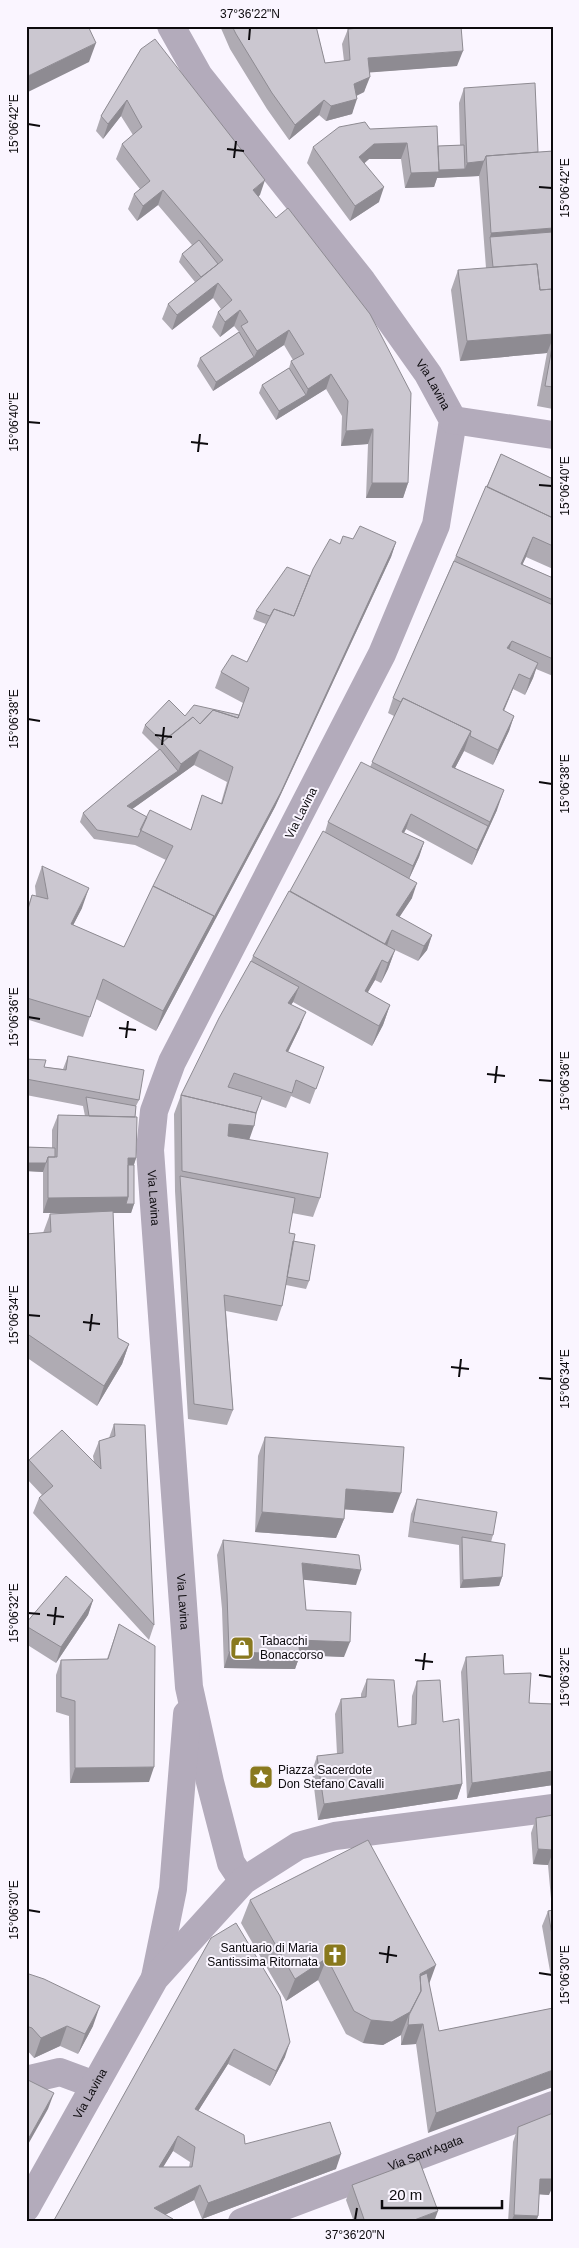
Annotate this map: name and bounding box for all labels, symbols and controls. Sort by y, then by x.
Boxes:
text: 37°36'22"N [220,7,280,21]
text: 15°06'42"E [7,94,21,154]
text: 15°06'42"E [558,158,572,218]
street label: Via Lavina [413,357,453,413]
text: 15°06'40"E [7,392,21,452]
text: 15°06'40"E [558,456,572,516]
text: 15°06'38"E [7,689,21,749]
text: 15°06'38"E [558,754,572,814]
street label: Via Lavina [282,785,320,841]
text: 15°06'36"E [7,987,21,1047]
text: 15°06'36"E [558,1051,572,1111]
street label: Via Lavina [144,1169,162,1226]
text: 15°06'34"E [7,1285,21,1345]
text: 15°06'34"E [558,1349,572,1409]
street label: Via Lavina [174,1573,192,1630]
text: 15°06'32"E [7,1583,21,1643]
place label: Tabacchi Bonaccorso [260,1634,324,1662]
shop icon: Tabacchi Bonaccorso [229,1635,255,1661]
text: 15°06'32"E [558,1647,572,1707]
place label: Piazza Sacerdote Don Stefano Cavalli [278,1763,384,1791]
place icon: Piazza Sacerdote Don Stefano Cavalli [248,1764,274,1790]
text: 15°06'30"E [7,1880,21,1940]
place label: Santuario di Maria Santissima Ritornata [207,1941,318,1969]
church icon: Santuario di Maria Santissima Ritornata [322,1942,348,1968]
text: 15°06'30"E [558,1945,572,2005]
street label: Via Lavina [70,2066,110,2122]
street label: Via Sant'Agata [386,2132,465,2173]
scale bar [382,2178,502,2210]
text: 20 m [389,2186,422,2203]
text: 37°36'20"N [325,2228,385,2242]

